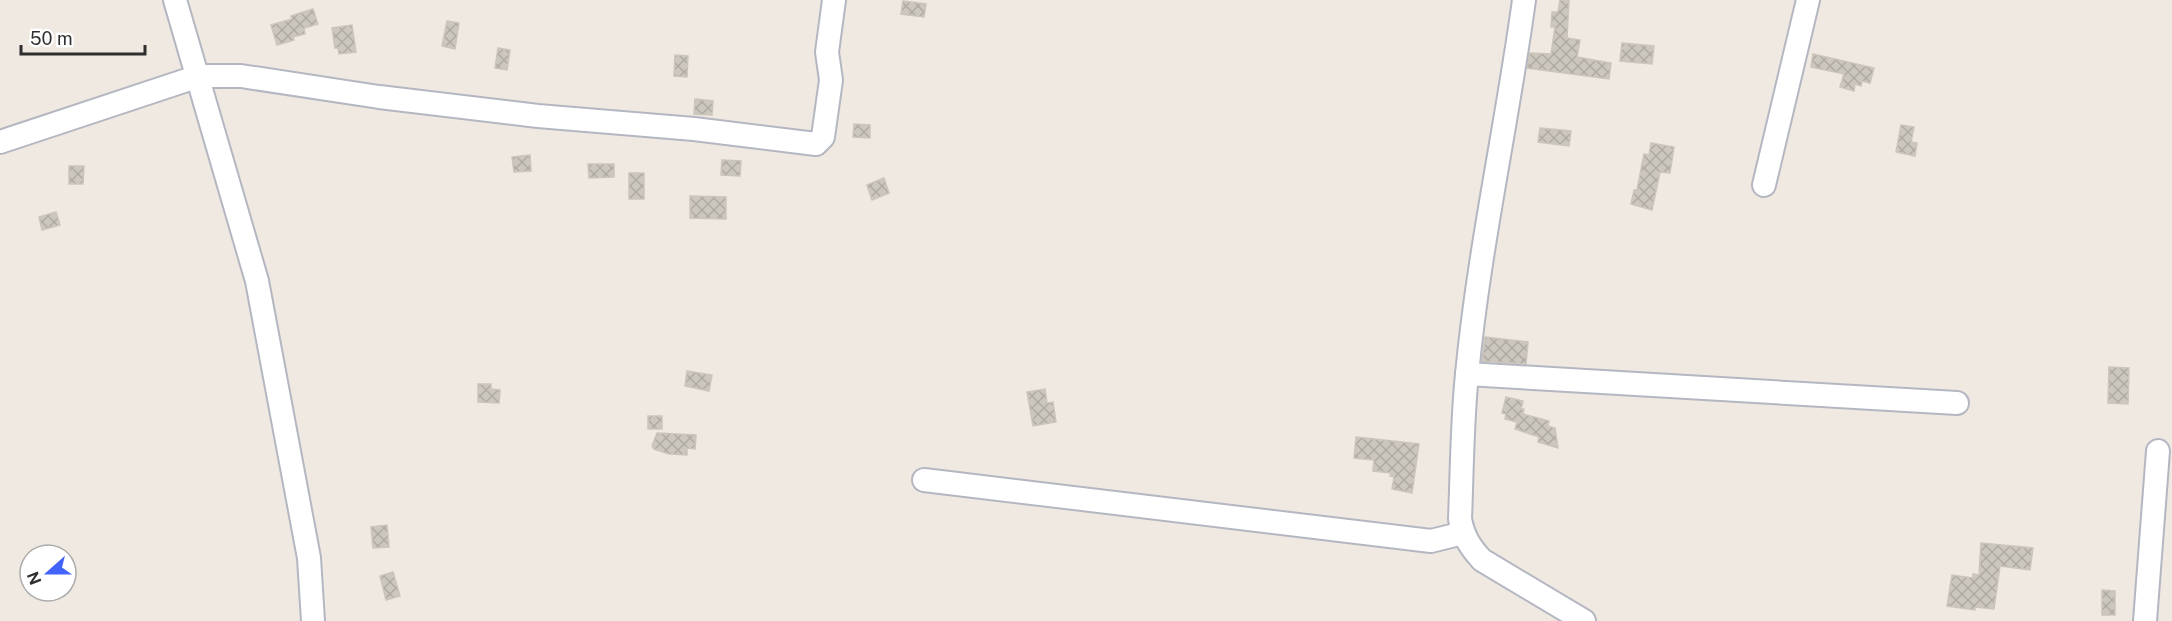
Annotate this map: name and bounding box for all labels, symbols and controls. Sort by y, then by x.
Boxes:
scale bar [21,18,146,56]
text: 50 m [30,28,73,49]
north arrow [18,543,78,603]
text: N [23,569,46,587]

